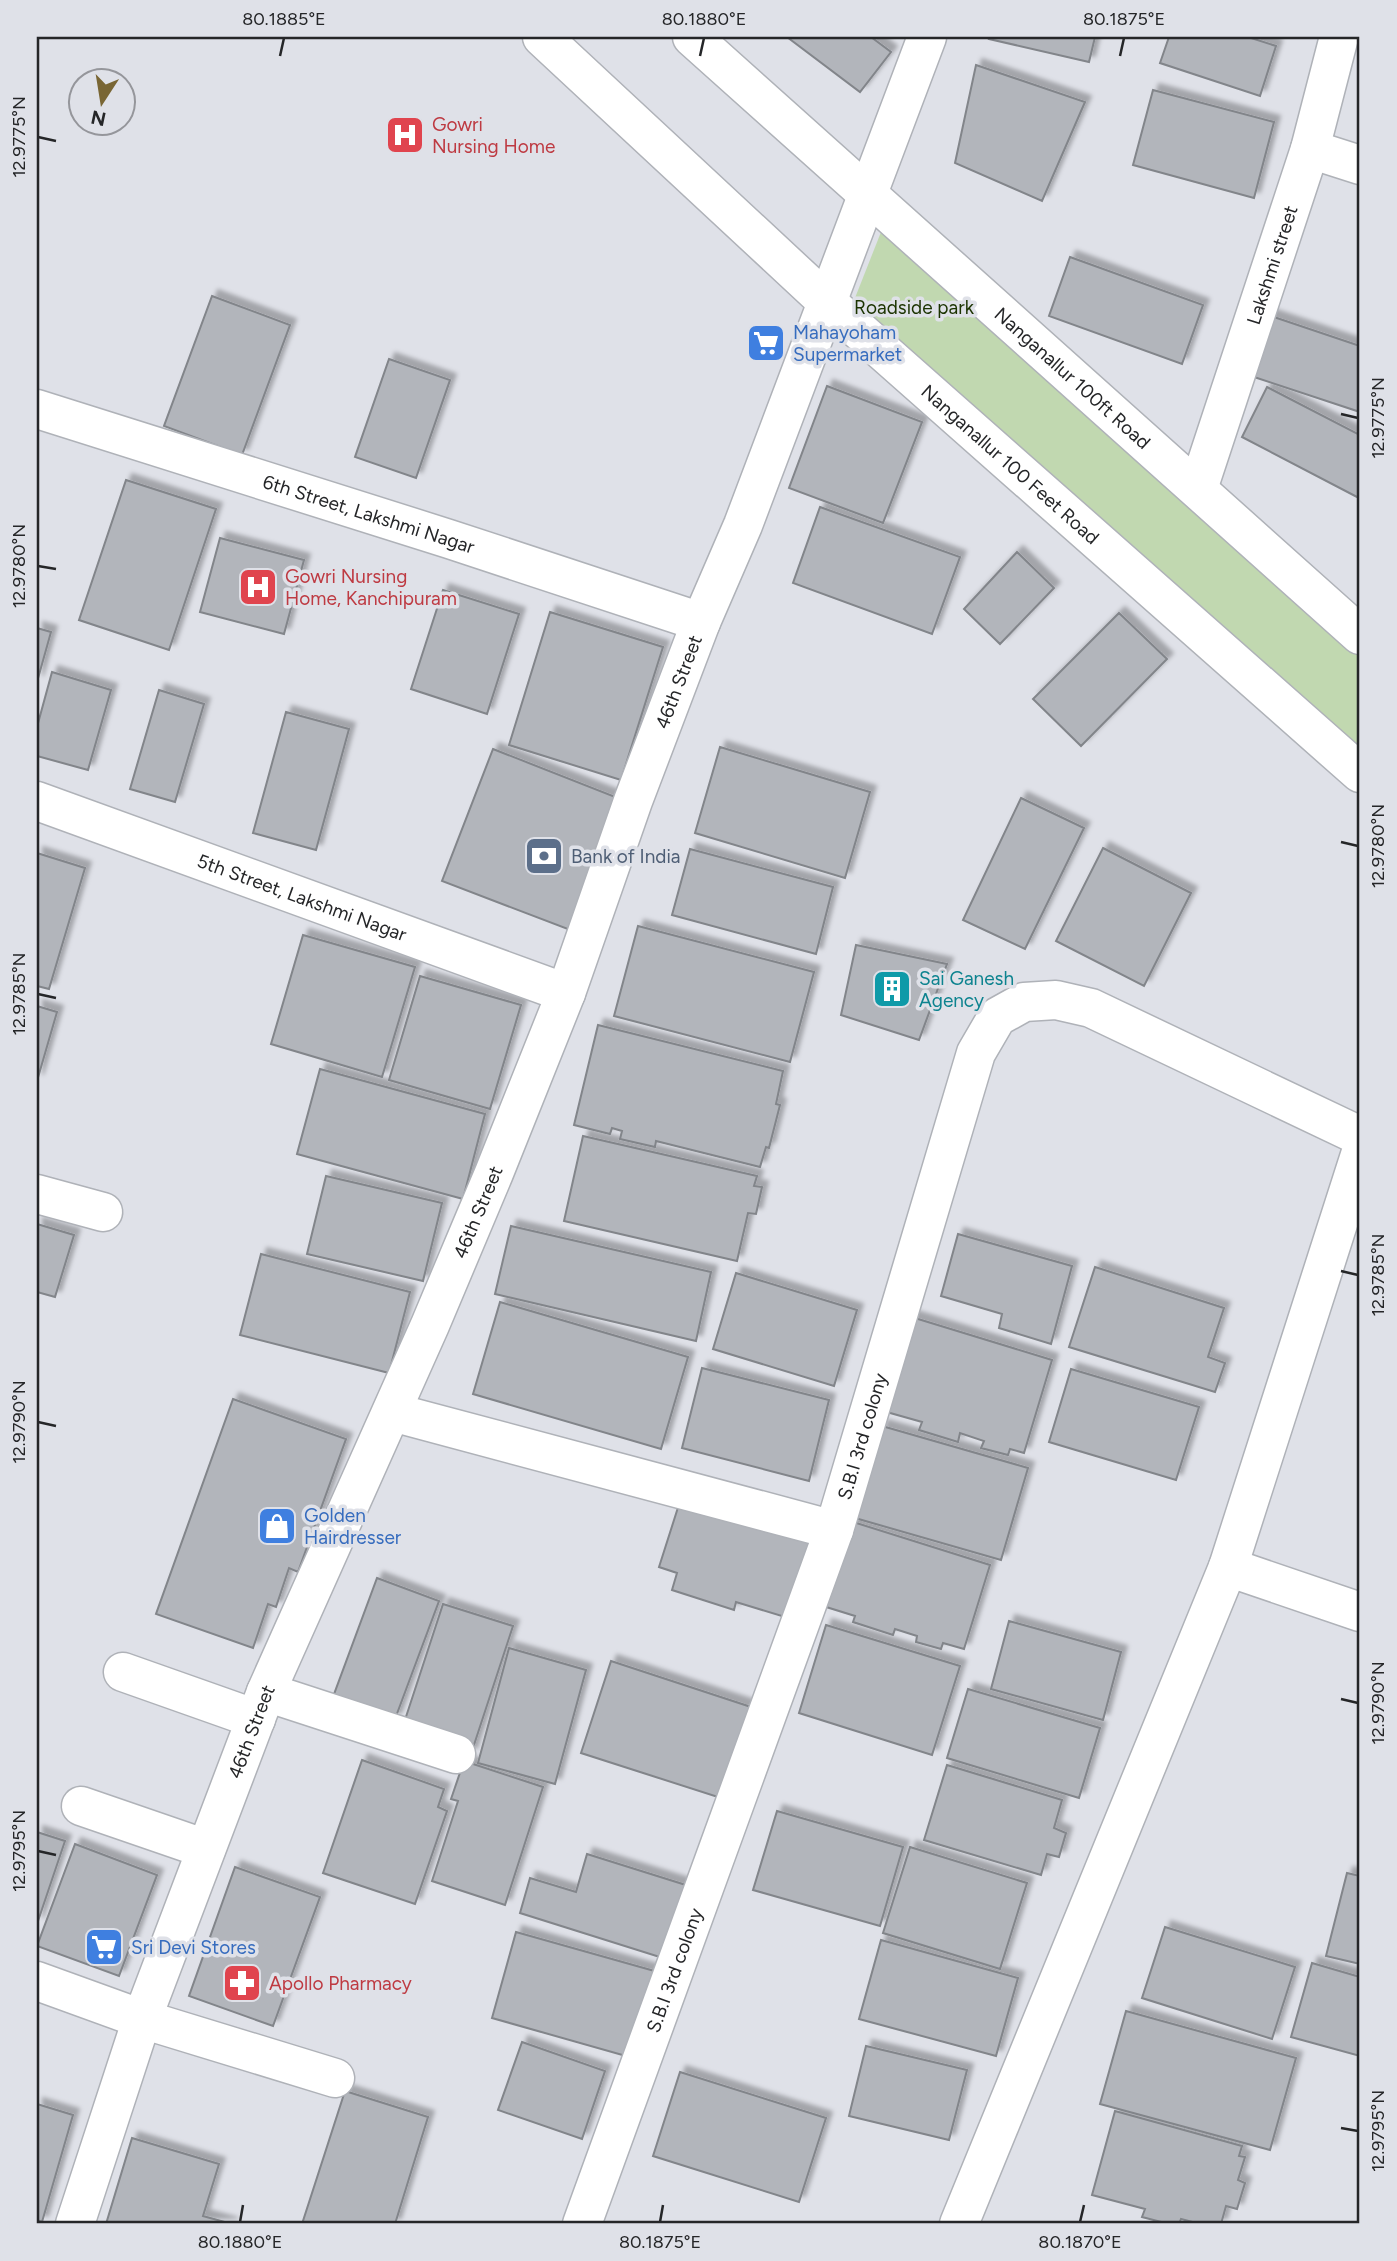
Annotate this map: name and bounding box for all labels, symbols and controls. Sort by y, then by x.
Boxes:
text: 80.1885°E [242,8,326,30]
text: 80.1880°E [662,8,746,30]
text: 80.1875°E [1083,8,1165,30]
north arrow [66,66,136,136]
text: 12.9775°N [8,96,30,178]
text: N [89,105,108,131]
place label: Gowri Nursing Home [432,113,555,158]
hospital icon: Gowri Nursing Home [384,114,426,156]
street label: Lakshmi street [1242,202,1302,327]
park label: Roadside park [854,296,975,319]
street label: Nanganallur 100ft Road [990,302,1155,454]
place label: Mahayoham Supermarket [793,321,902,366]
supermarket icon: Mahayoham Supermarket [745,322,787,364]
text: 12.9775°N [1367,377,1389,459]
street label: Nanganallur 100 Feet Road [917,379,1104,549]
street label: 6th Street, Lakshmi Nagar [260,470,478,558]
text: 12.9780°N [8,524,30,608]
place label: Gowri Nursing Home, Kanchipuram [285,565,457,610]
hospital icon: Gowri Nursing Home, Kanchipuram [237,566,279,608]
street label: 46th Street [650,632,706,732]
text: 12.9780°N [1367,804,1389,888]
bank icon: Bank of India [523,835,565,877]
place label: Bank of India [571,845,681,868]
street label: 5th Street, Lakshmi Nagar [194,849,410,946]
text: 12.9785°N [8,952,30,1036]
place label: Sai Ganesh Agency [919,967,1014,1012]
building icon: Sai Ganesh Agency [871,968,913,1010]
street label: 46th Street [448,1162,507,1262]
text: 12.9785°N [1367,1233,1389,1317]
street label: S.B.I 3rd colony [832,1370,892,1502]
text: 12.9790°N [8,1380,30,1464]
place label: Golden Hairdresser [304,1504,402,1549]
shop icon: Golden Hairdresser [256,1505,298,1547]
text: 12.9790°N [1367,1661,1389,1745]
street label: 46th Street [223,1681,279,1782]
text: 12.9795°N [8,1810,30,1892]
street label: S.B.I 3rd colony [641,1905,707,2036]
supermarket icon: Sri Devi Stores [83,1926,125,1968]
place label: Sri Devi Stores [131,1936,256,1959]
pharmacy icon: Apollo Pharmacy [221,1962,263,2004]
place label: Apollo Pharmacy [269,1972,412,1995]
text: 12.9795°N [1367,2090,1389,2172]
text: 80.1880°E [198,2231,282,2253]
text: 80.1875°E [619,2231,701,2253]
text: 80.1870°E [1038,2231,1122,2253]

